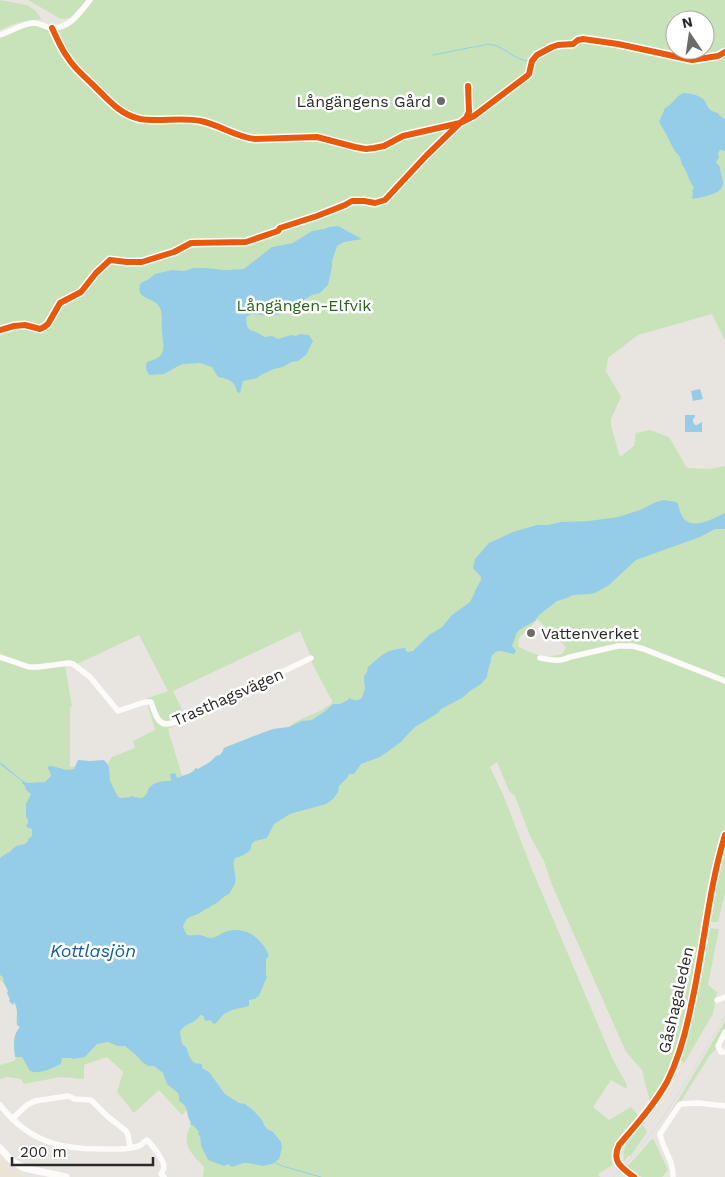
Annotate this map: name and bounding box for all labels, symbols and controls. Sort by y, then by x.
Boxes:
north arrow [665,10,715,60]
text: N [680,13,694,31]
place label: Långängens Gård [297,92,431,111]
marker: Långängens Gård [435,95,447,107]
park label: Långängen-Elfvik [237,296,371,315]
place label: Vattenverket [541,624,639,643]
marker: Vattenverket [525,627,537,639]
street label: Trasthagsvägen [170,664,286,730]
water label: Kottlasjön [50,940,136,961]
street label: Gåshagaleden [654,945,698,1055]
scale bar [12,1134,154,1166]
text: 200 m [20,1143,67,1161]

